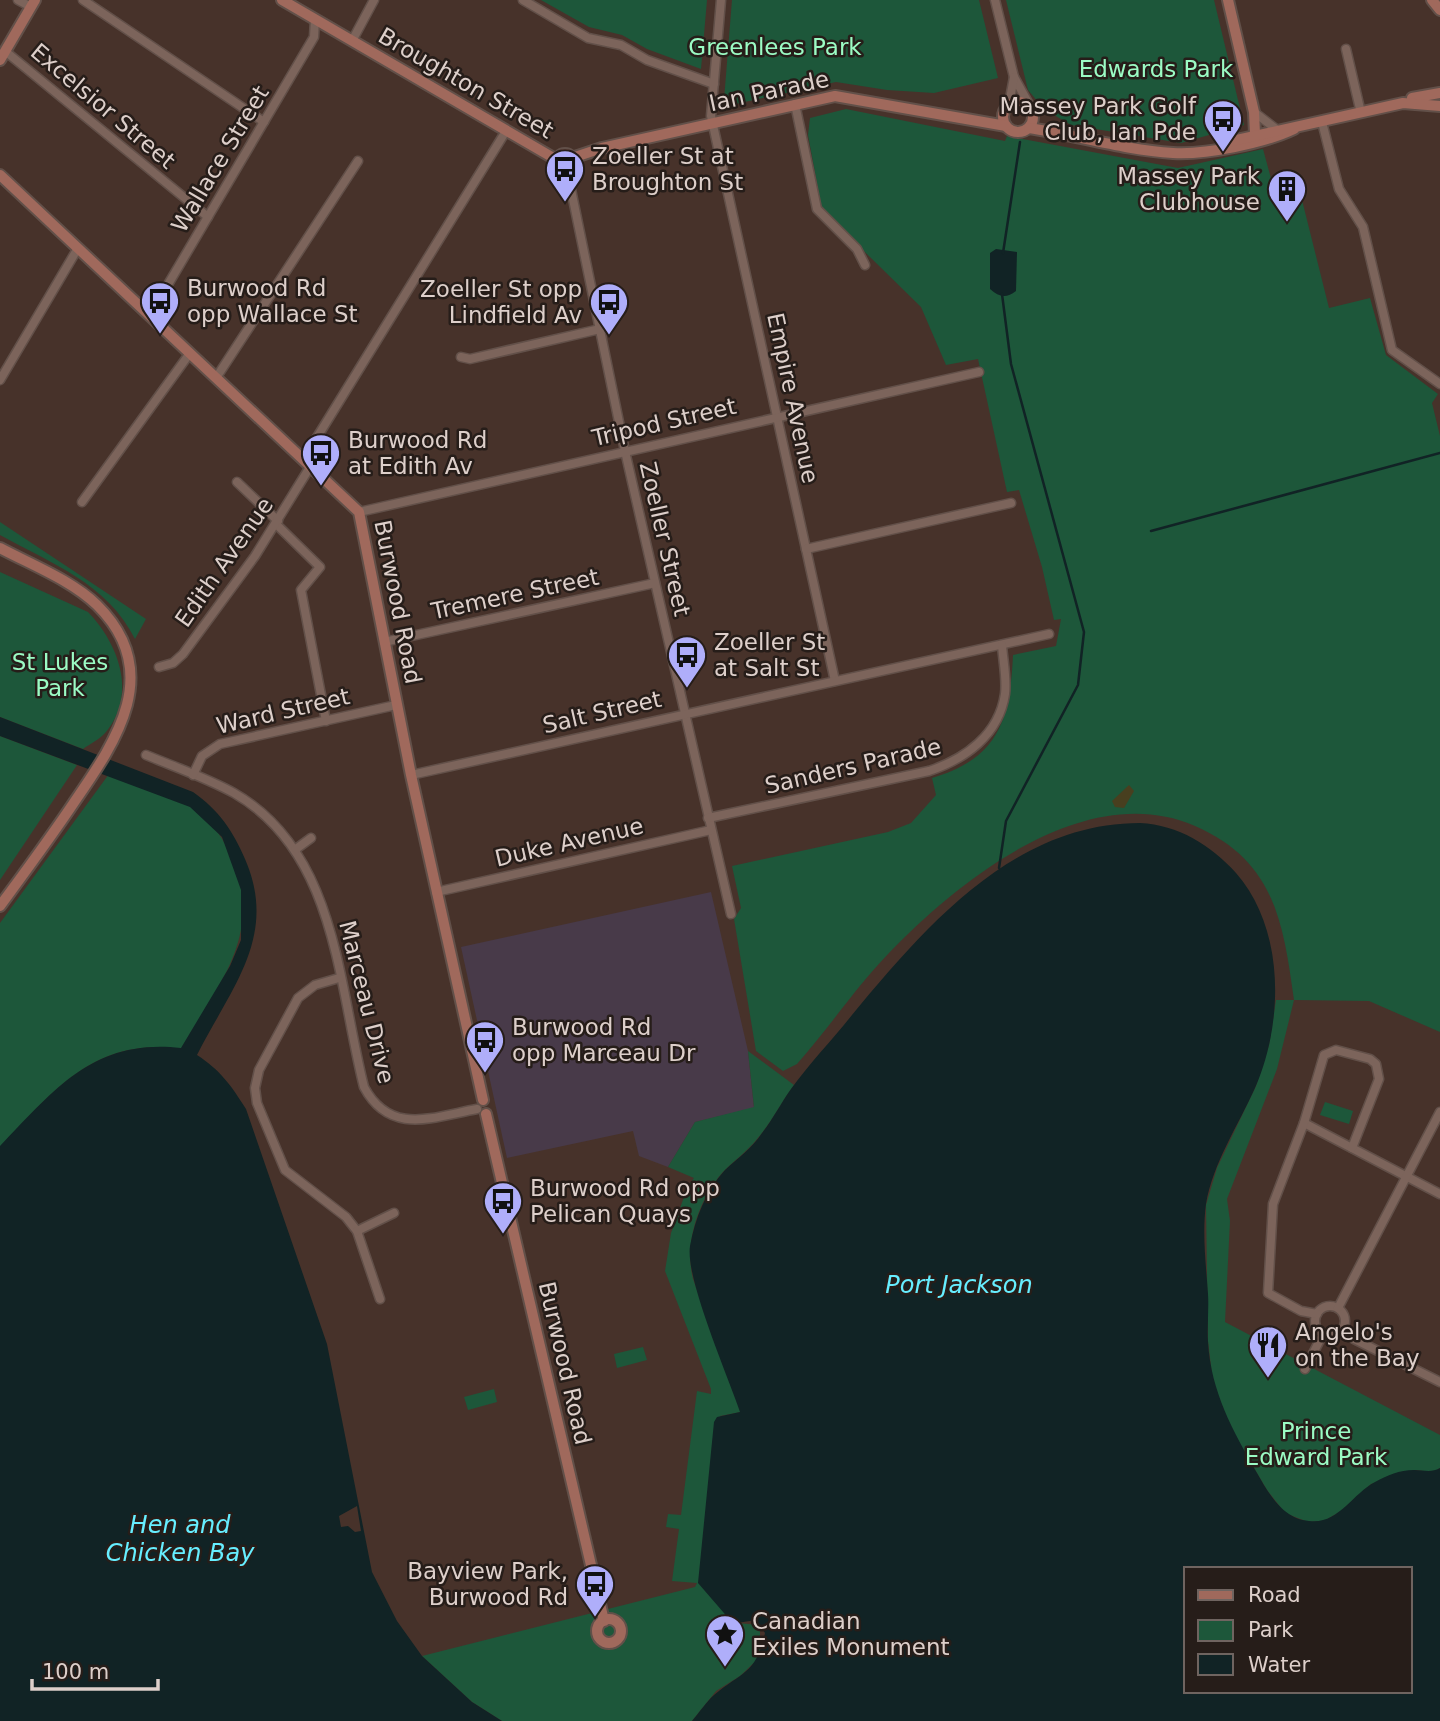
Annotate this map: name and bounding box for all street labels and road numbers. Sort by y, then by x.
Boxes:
street label: Broughton Street [374,22,558,144]
street label: Excelsior Street [26,38,180,174]
street label: Ian Parade [707,66,831,116]
street label: Wallace Street [166,81,274,237]
street label: Empire Avenue [762,310,824,486]
street label: Tripod Street [588,393,739,451]
street label: Zoeller Street [635,459,695,619]
street label: Edith Avenue [170,492,278,632]
street label: Burwood Road [369,518,427,686]
street label: Tremere Street [428,564,601,625]
street label: Ward Street [214,683,352,739]
street label: Salt Street [540,686,664,738]
street label: Sanders Parade [762,733,944,799]
street label: Duke Avenue [492,812,646,872]
street label: Marceau Drive [334,918,400,1086]
street label: Burwood Road [534,1279,596,1447]

